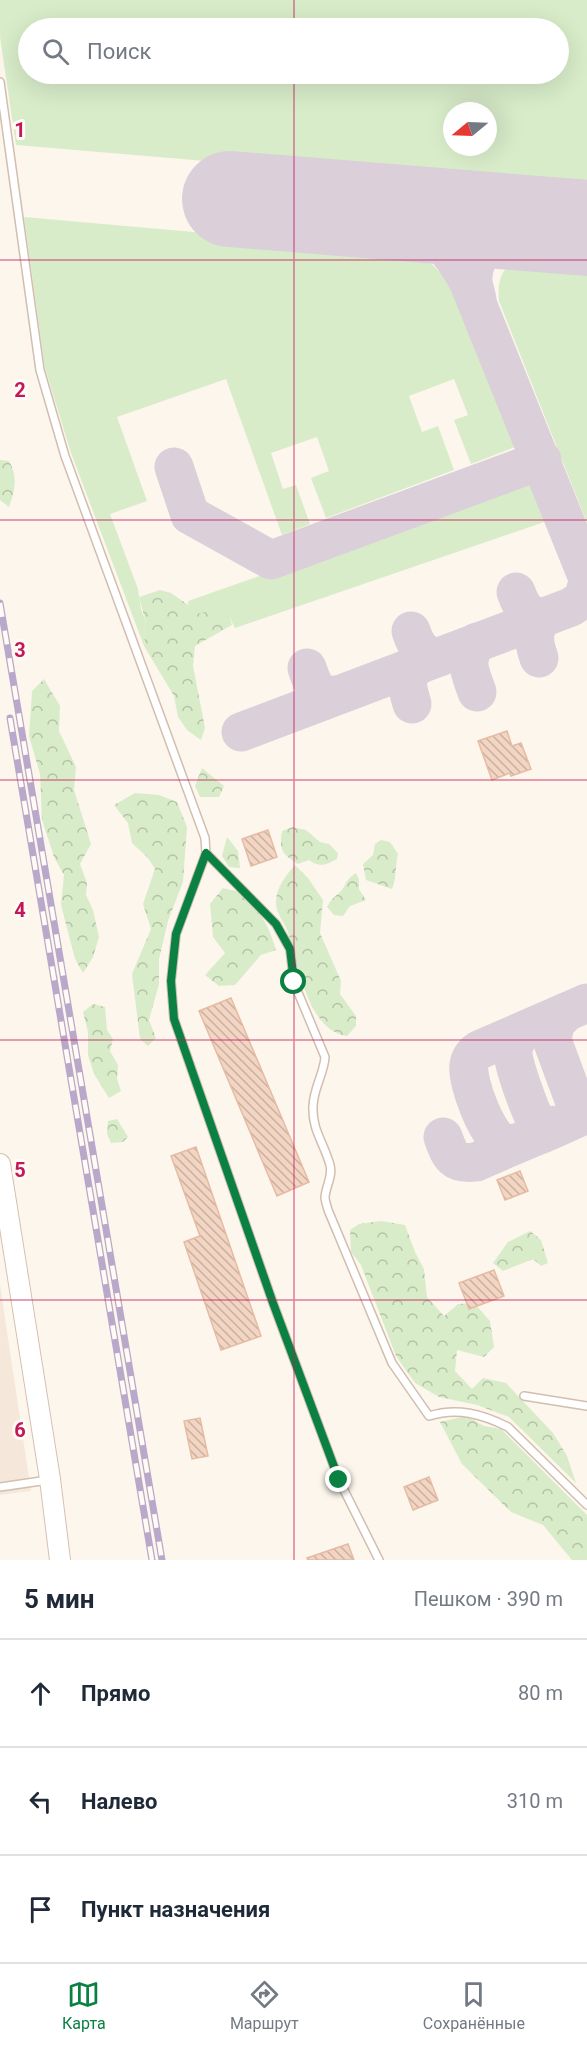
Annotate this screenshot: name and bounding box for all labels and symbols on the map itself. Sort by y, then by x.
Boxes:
north arrow [443,102,497,156]
text: 1 [14,118,26,142]
text: 2 [14,378,26,402]
text: 3 [14,638,26,662]
text: 4 [14,898,26,922]
route start [280,968,306,994]
text: 5 [14,1158,26,1182]
text: 6 [14,1418,26,1442]
route end [325,1466,351,1492]

